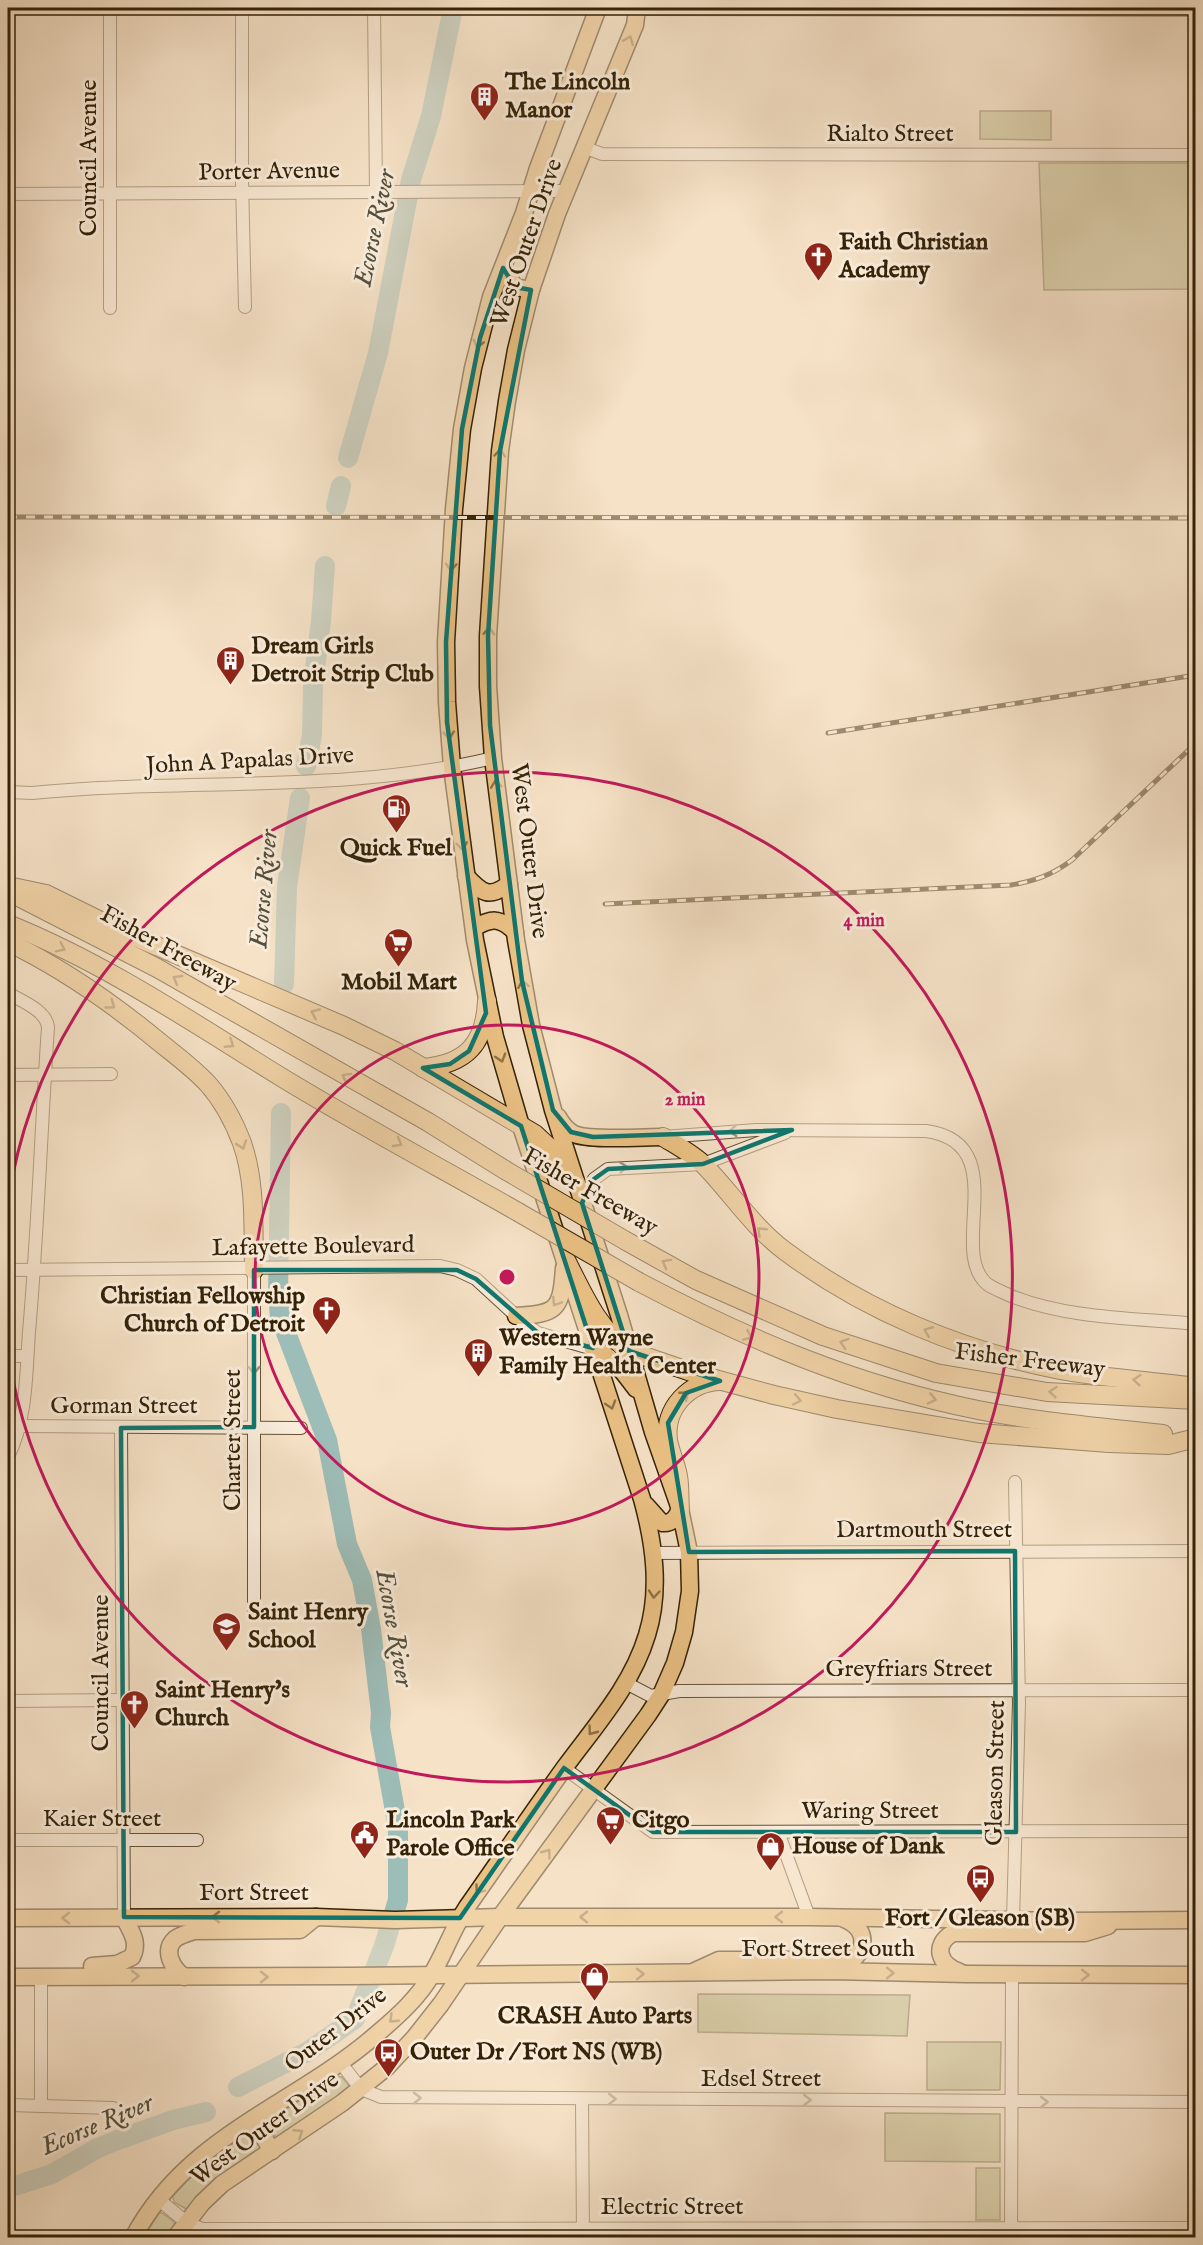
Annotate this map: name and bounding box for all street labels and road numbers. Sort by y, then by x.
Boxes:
street label: Council Avenue [74,79,105,237]
street label: Rialto Street [826,119,954,150]
street label: Porter Avenue [198,155,340,189]
street label: West Outer Drive [484,155,570,331]
street label: John A Papalas Drive [142,740,355,782]
street label: West Outer Drive [503,762,555,940]
street label: Fisher Freeway [94,899,242,999]
street label: Fisher Freeway [517,1141,663,1243]
street label: Lafayette Boulevard [211,1230,415,1264]
street label: Fisher Freeway [953,1336,1107,1386]
street label: Charter Street [218,1369,249,1511]
street label: Gorman Street [50,1391,198,1422]
street label: Dartmouth Street [836,1515,1012,1546]
street label: Council Avenue [86,1594,117,1752]
street label: Greyfriars Street [825,1654,993,1685]
street label: Gleason Street [979,1700,1013,1846]
street label: Waring Street [801,1796,939,1827]
street label: Kaier Street [43,1804,161,1835]
street label: Fort Street [199,1878,309,1909]
street label: Fort Street South [741,1934,915,1965]
street label: Outer Drive [279,1980,393,2080]
street label: Edsel Street [701,2064,821,2095]
street label: West Outer Drive [185,2065,345,2193]
street label: Electric Street [601,2192,743,2223]

